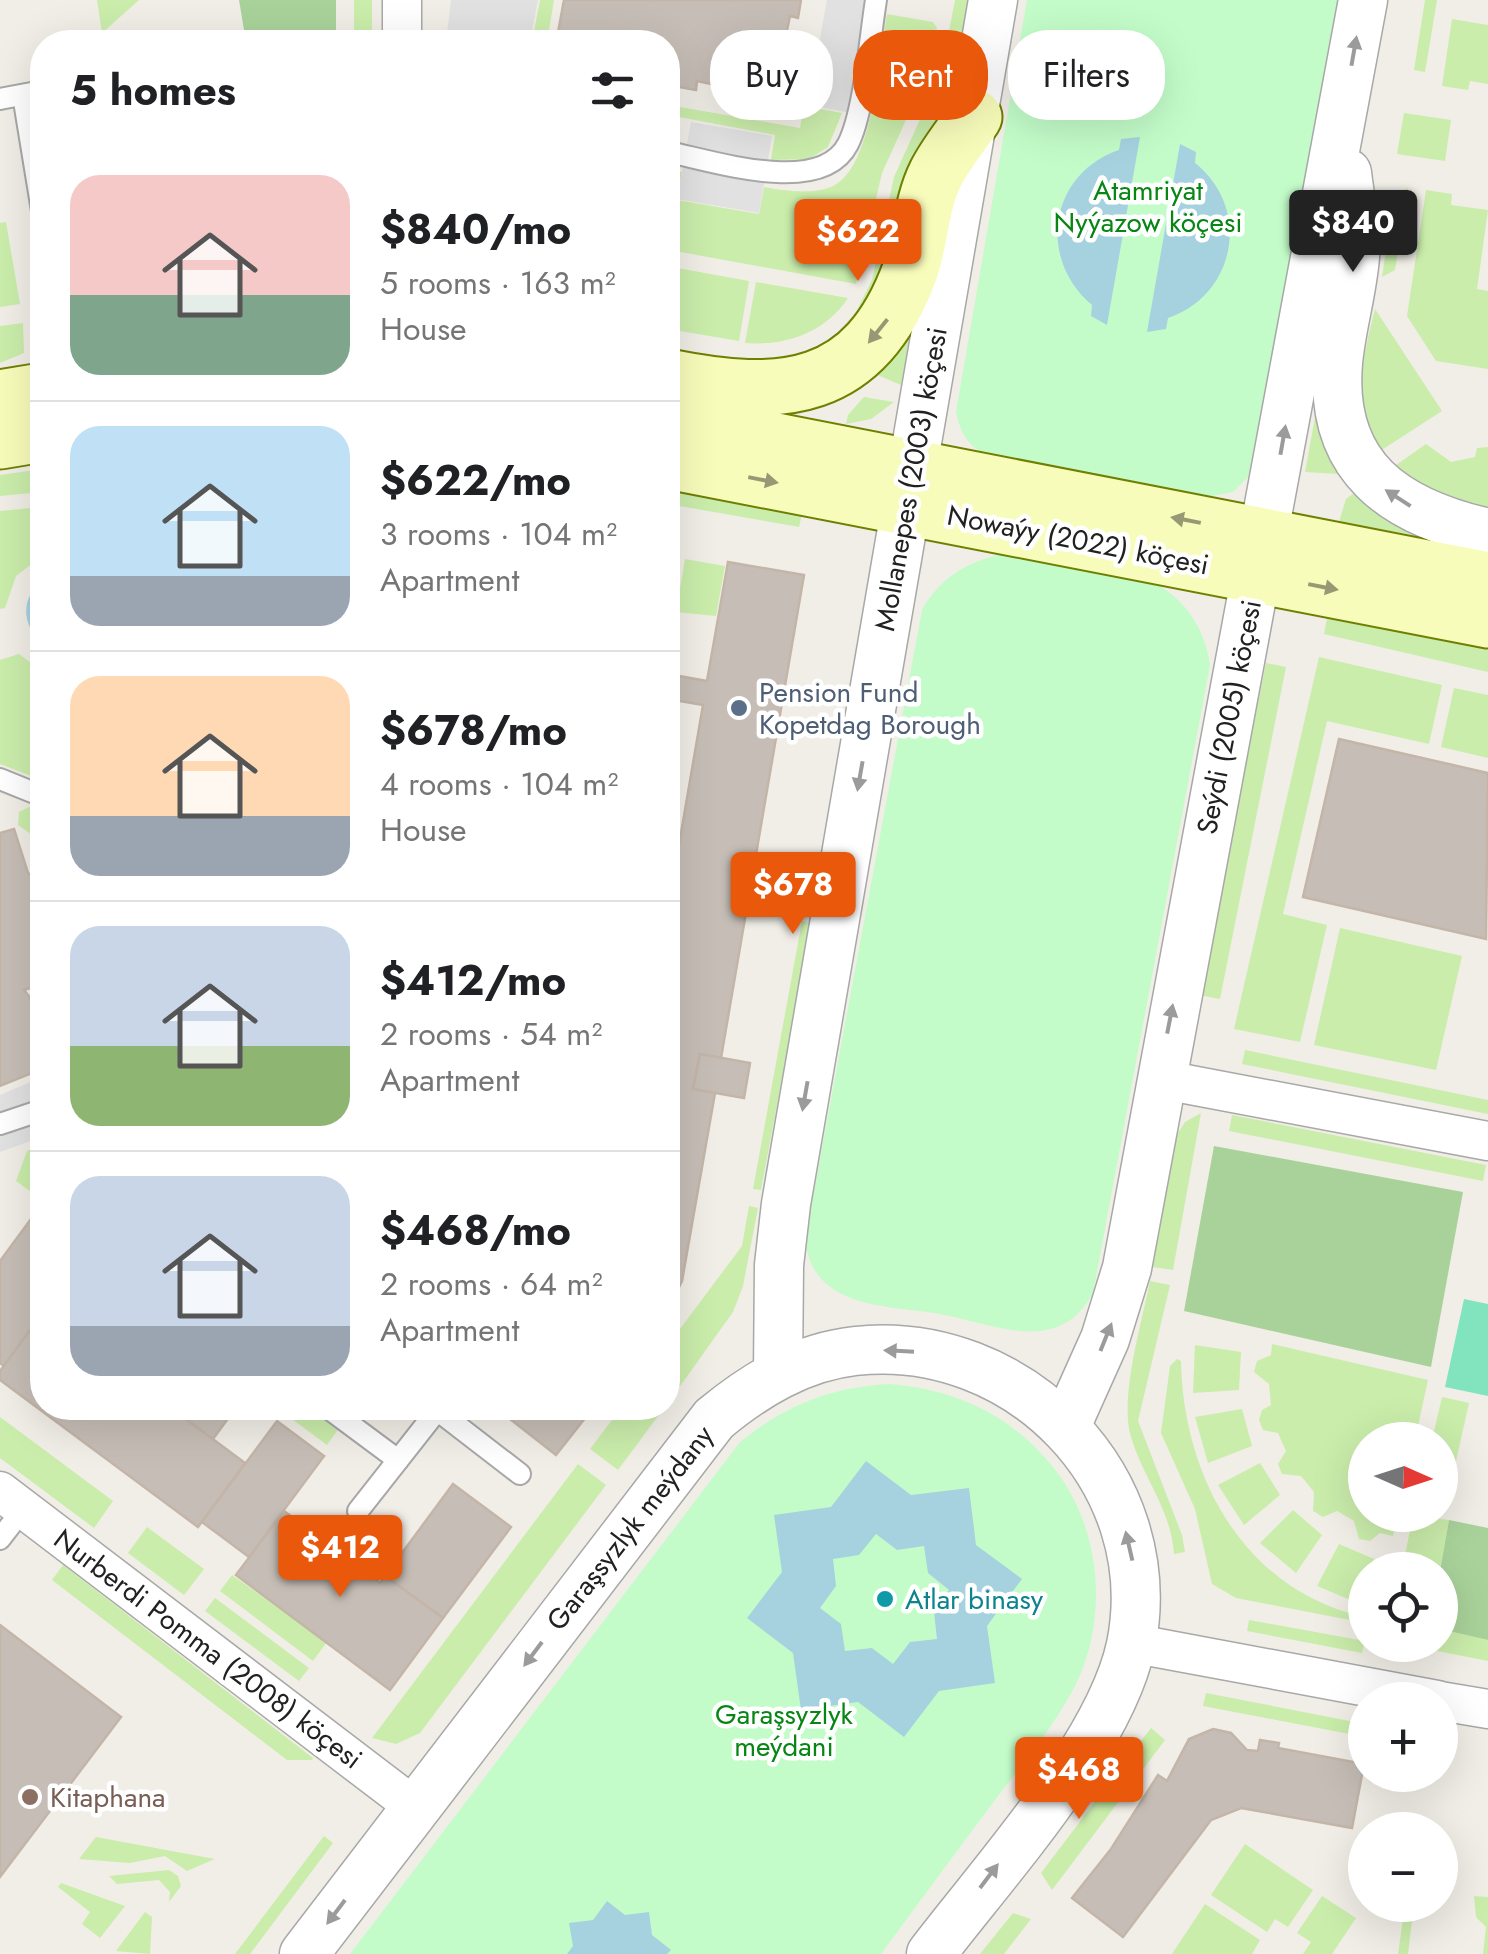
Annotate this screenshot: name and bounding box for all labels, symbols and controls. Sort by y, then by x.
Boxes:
chip: Buy [710,30,833,120]
chip: Rent [853,30,988,120]
chip: Filters [1008,30,1165,120]
one-way arrow [1347,35,1362,66]
text: 5 homes [70,60,236,121]
icon: filters [585,63,640,118]
park label: Atamriyat Nyýazow köçesi [1054,170,1242,243]
pin: $840 [1294,190,1412,275]
text: $840/mo [380,199,571,260]
pin: $622 [799,199,917,284]
text: $840 [1311,199,1395,245]
text: $622 [816,208,900,254]
icon: home [150,215,270,335]
text: 5 rooms · 163 m² [380,260,616,306]
text: House [380,306,467,352]
one-way arrow [868,318,890,343]
street label: Mollanepes (2003) köçesi [864,324,958,634]
one-way arrow [1276,424,1291,455]
text: $622/mo [380,450,571,511]
icon: home [150,466,270,586]
one-way arrow [748,472,779,488]
one-way arrow [1384,490,1411,508]
street label: Nowaýy (2022) köçesi [944,495,1212,585]
text: 3 rooms · 104 m² [380,511,617,557]
one-way arrow [1170,512,1201,528]
text: Apartment [380,557,519,603]
one-way arrow [1308,579,1339,595]
street label: Seýdi (2005) köçesi [1186,596,1272,838]
place label: Pension Fund Kopetdag Borough [759,672,981,745]
marker: Pension Fund Kopetdag Borough [728,697,750,719]
text: $678/mo [380,700,567,761]
icon: home [150,716,270,836]
text: 4 rooms · 104 m² [380,761,618,807]
one-way arrow [852,761,867,792]
text: House [380,807,467,853]
pin: $678 [734,852,852,937]
text: $678 [753,861,833,907]
text: $412/mo [380,950,566,1011]
icon: home [150,966,270,1086]
one-way arrow [1163,1003,1179,1034]
text: 2 rooms · 54 m² [380,1011,602,1057]
text: Apartment [380,1057,519,1103]
one-way arrow [797,1081,812,1112]
text: $468/mo [380,1200,571,1261]
icon: home [150,1216,270,1336]
text: 2 rooms · 64 m² [380,1261,603,1307]
text: Apartment [380,1307,519,1353]
one-way arrow [1098,1321,1114,1351]
one-way arrow [883,1343,915,1359]
street label: Garaşsyzlyk meýdany [537,1416,724,1639]
north arrow [1348,1422,1458,1532]
map controls [1348,1422,1458,1922]
pin: $412 [281,1515,399,1600]
street label: Nurberdi Pomma (2008) köçesi [45,1519,371,1779]
text: $412 [300,1524,380,1570]
one-way arrow [1121,1530,1136,1561]
button: locate [1348,1552,1458,1662]
place label: Atlar binasy [905,1579,1044,1620]
marker: Atlar binasy [874,1588,896,1610]
one-way arrow [523,1641,543,1667]
button: + [1348,1682,1458,1792]
park label: Garaşsyzlyk meýdani [715,1694,854,1767]
pin: $468 [1020,1737,1138,1822]
text: $468 [1037,1746,1121,1792]
place label: Kitaphana [50,1777,166,1818]
marker: Kitaphana [19,1786,41,1808]
button: − [1348,1812,1458,1922]
one-way arrow [979,1863,999,1889]
one-way arrow [326,1899,346,1925]

